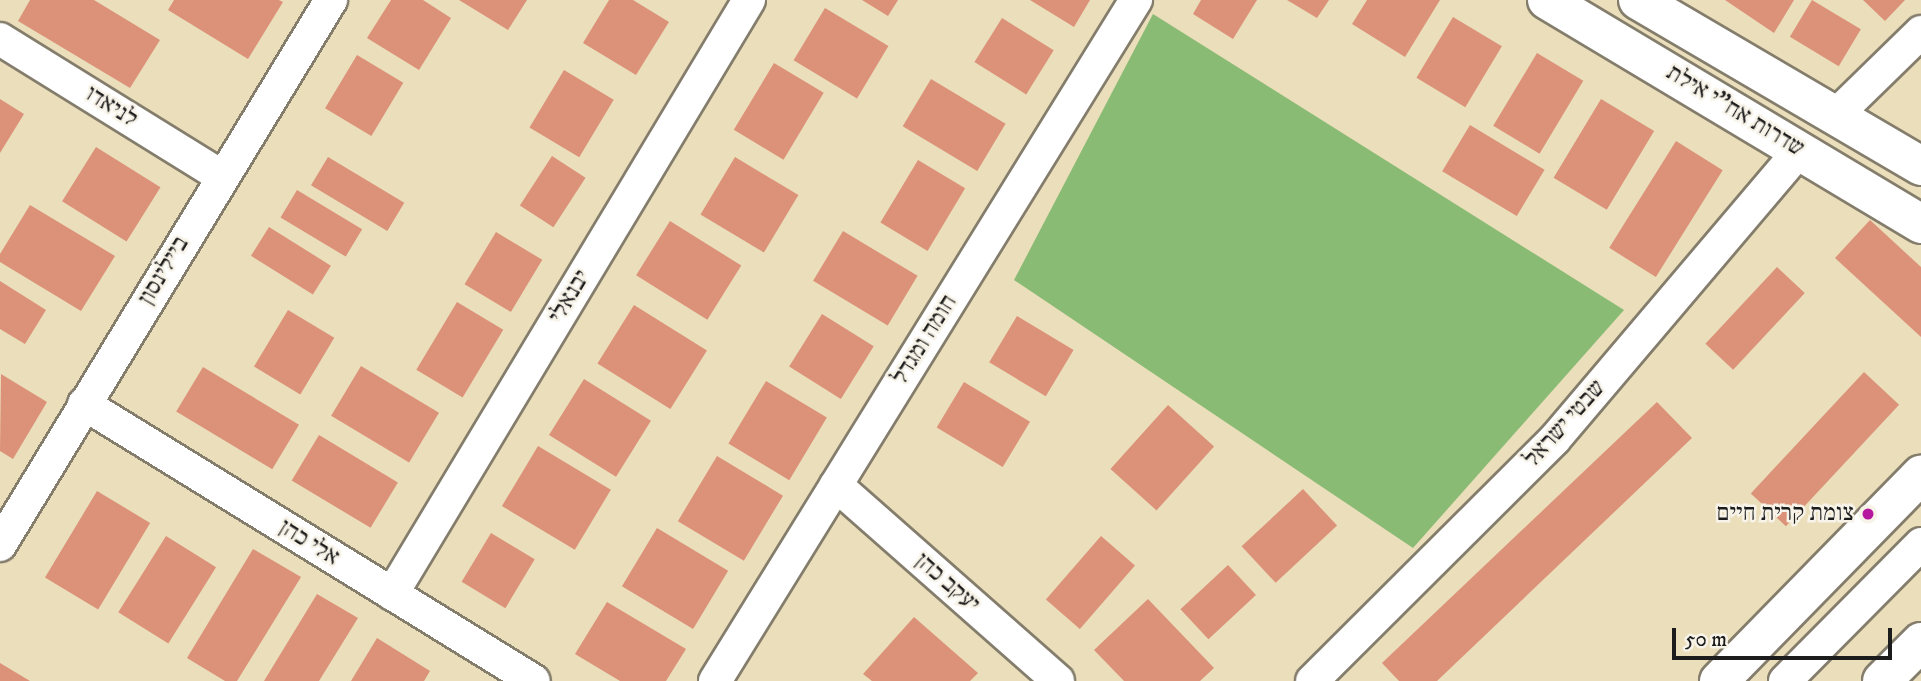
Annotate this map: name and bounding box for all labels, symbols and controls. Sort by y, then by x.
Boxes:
street label: שדרות אח"י אילת [1661,59,1809,163]
street label: לניאדו [79,80,143,134]
street label: ביילינסון [132,232,196,310]
street label: יבנאלי [543,265,597,329]
street label: חומה ומגדל [886,290,964,390]
street label: שבטי ישראל [1518,374,1612,474]
place label: צומת קרית חיים [1717,500,1854,528]
marker: צומת קרית חיים [1860,506,1876,522]
street label: אלי כהן [274,513,344,573]
street label: יעקב כהן [909,547,985,619]
scale bar [1676,614,1896,658]
text: 50 m [1685,627,1727,653]

